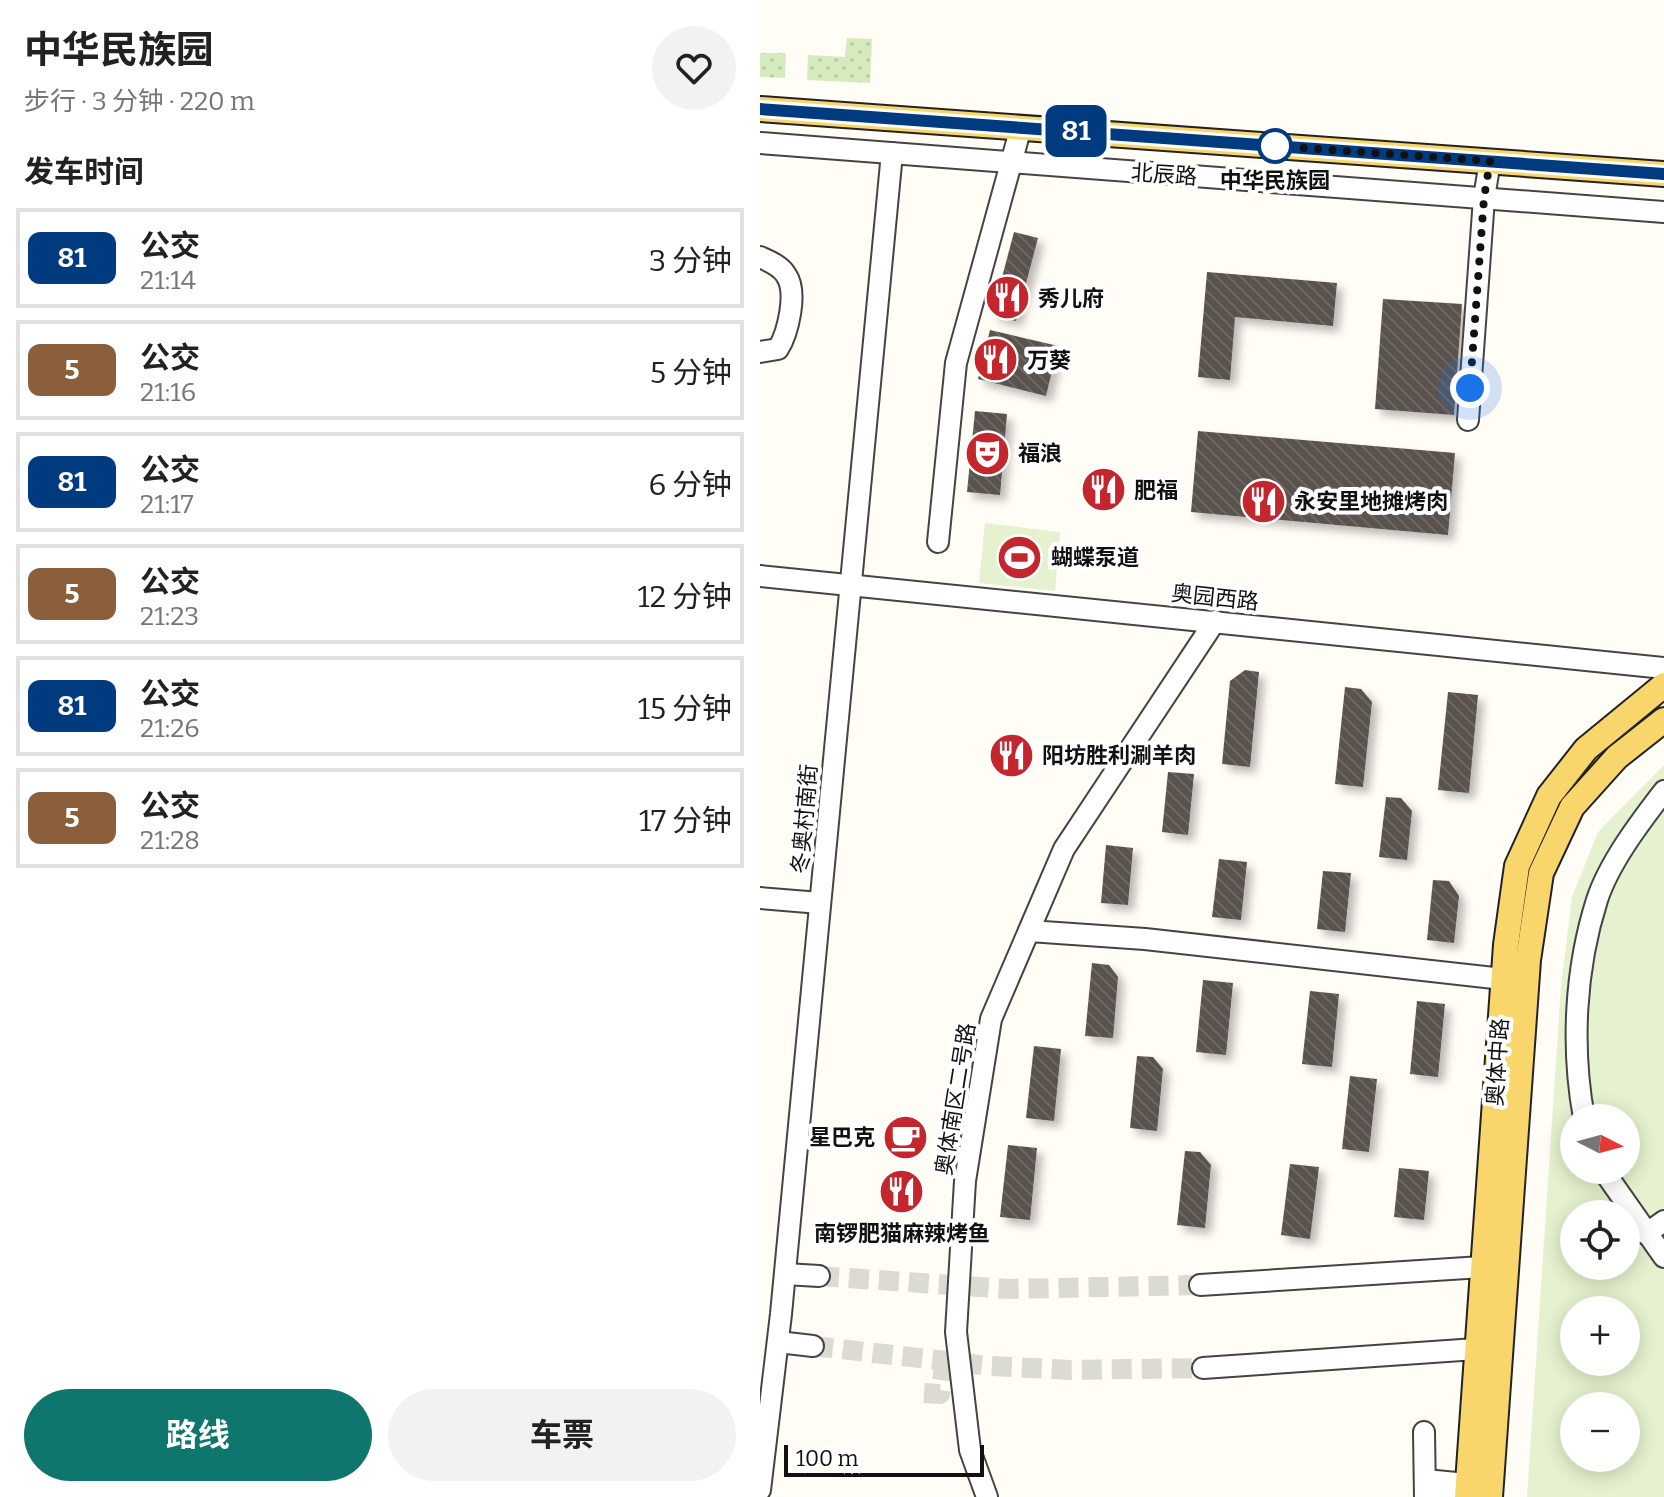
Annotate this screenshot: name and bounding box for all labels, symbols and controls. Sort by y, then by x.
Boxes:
button: heart [652,26,736,110]
text: 中华民族园 [24,27,214,73]
text: 步行 · 3 分钟 · 220 m [24,86,255,117]
line badge: 81 [1040,105,1112,157]
text: 81 [1062,114,1090,147]
marker: 中华民族园 [1258,129,1292,163]
text: 发车时间 [24,154,144,190]
street label: 北辰路 [1130,159,1198,190]
place label: 中华民族园 [1220,167,1330,194]
text: 公交 [140,228,200,264]
text: 81 [58,241,86,274]
text: 3 分钟 [649,243,732,279]
text: 21:14 [140,265,196,296]
restaurant icon: 秀儿府 [983,274,1031,322]
place label: 秀儿府 [1038,285,1104,312]
restaurant icon: 万葵 [972,336,1020,384]
text: 公交 [140,340,200,376]
place label: 万葵 [1027,347,1071,374]
text: 5 [64,353,80,386]
text: 5 分钟 [650,355,732,391]
your location [1450,368,1490,408]
text: 21:16 [140,377,196,408]
theatre icon: 福浪 [963,429,1011,477]
place label: 福浪 [1018,440,1062,467]
text: 公交 [140,452,200,488]
text: 81 [58,465,86,498]
restaurant icon: 肥福 [1079,466,1127,514]
text: 6 分钟 [648,467,732,503]
place label: 肥福 [1134,477,1178,504]
restaurant icon: 永安里地摊烤肉 [1239,477,1287,525]
place label: 永安里地摊烤肉 [1294,488,1448,515]
text: 21:17 [140,489,194,520]
sports icon: 蝴蝶泵道 [996,533,1044,581]
place label: 蝴蝶泵道 [1051,544,1139,571]
text: 公交 [140,564,200,600]
text: 5 [64,577,80,610]
text: 12 分钟 [638,579,732,615]
street label: 奥园西路 [1170,579,1260,616]
text: 21:23 [140,601,199,632]
text: 公交 [140,676,200,712]
text: 81 [58,689,86,722]
text: 15 分钟 [638,691,732,727]
text: 21:26 [140,713,200,744]
restaurant icon: 阳坊胜利涮羊肉 [987,731,1035,779]
place label: 阳坊胜利涮羊肉 [1042,742,1196,769]
street label: 冬奥村南街 [786,763,823,875]
text: 公交 [140,788,200,824]
text: 5 [64,801,80,834]
text: 17 分钟 [639,803,732,839]
text: 21:28 [140,825,200,856]
street label: 奥体中路 [1481,1017,1514,1107]
street label: 奥体南区二号路 [930,1021,981,1177]
north arrow [1560,1104,1640,1184]
map controls [1560,1104,1640,1472]
cafe icon: 星巴克 [882,1113,930,1161]
place label: 星巴克 [809,1124,875,1151]
restaurant icon: 南锣肥猫麻辣烤鱼 [878,1168,926,1216]
button: locate [1560,1200,1640,1280]
place label: 南锣肥猫麻辣烤鱼 [814,1220,990,1247]
button: + [1560,1296,1640,1376]
button: 路线 [24,1389,372,1481]
button: 车票 [388,1389,736,1481]
button: − [1560,1392,1640,1472]
scale bar [784,1441,984,1477]
text: 100 m [796,1445,859,1472]

